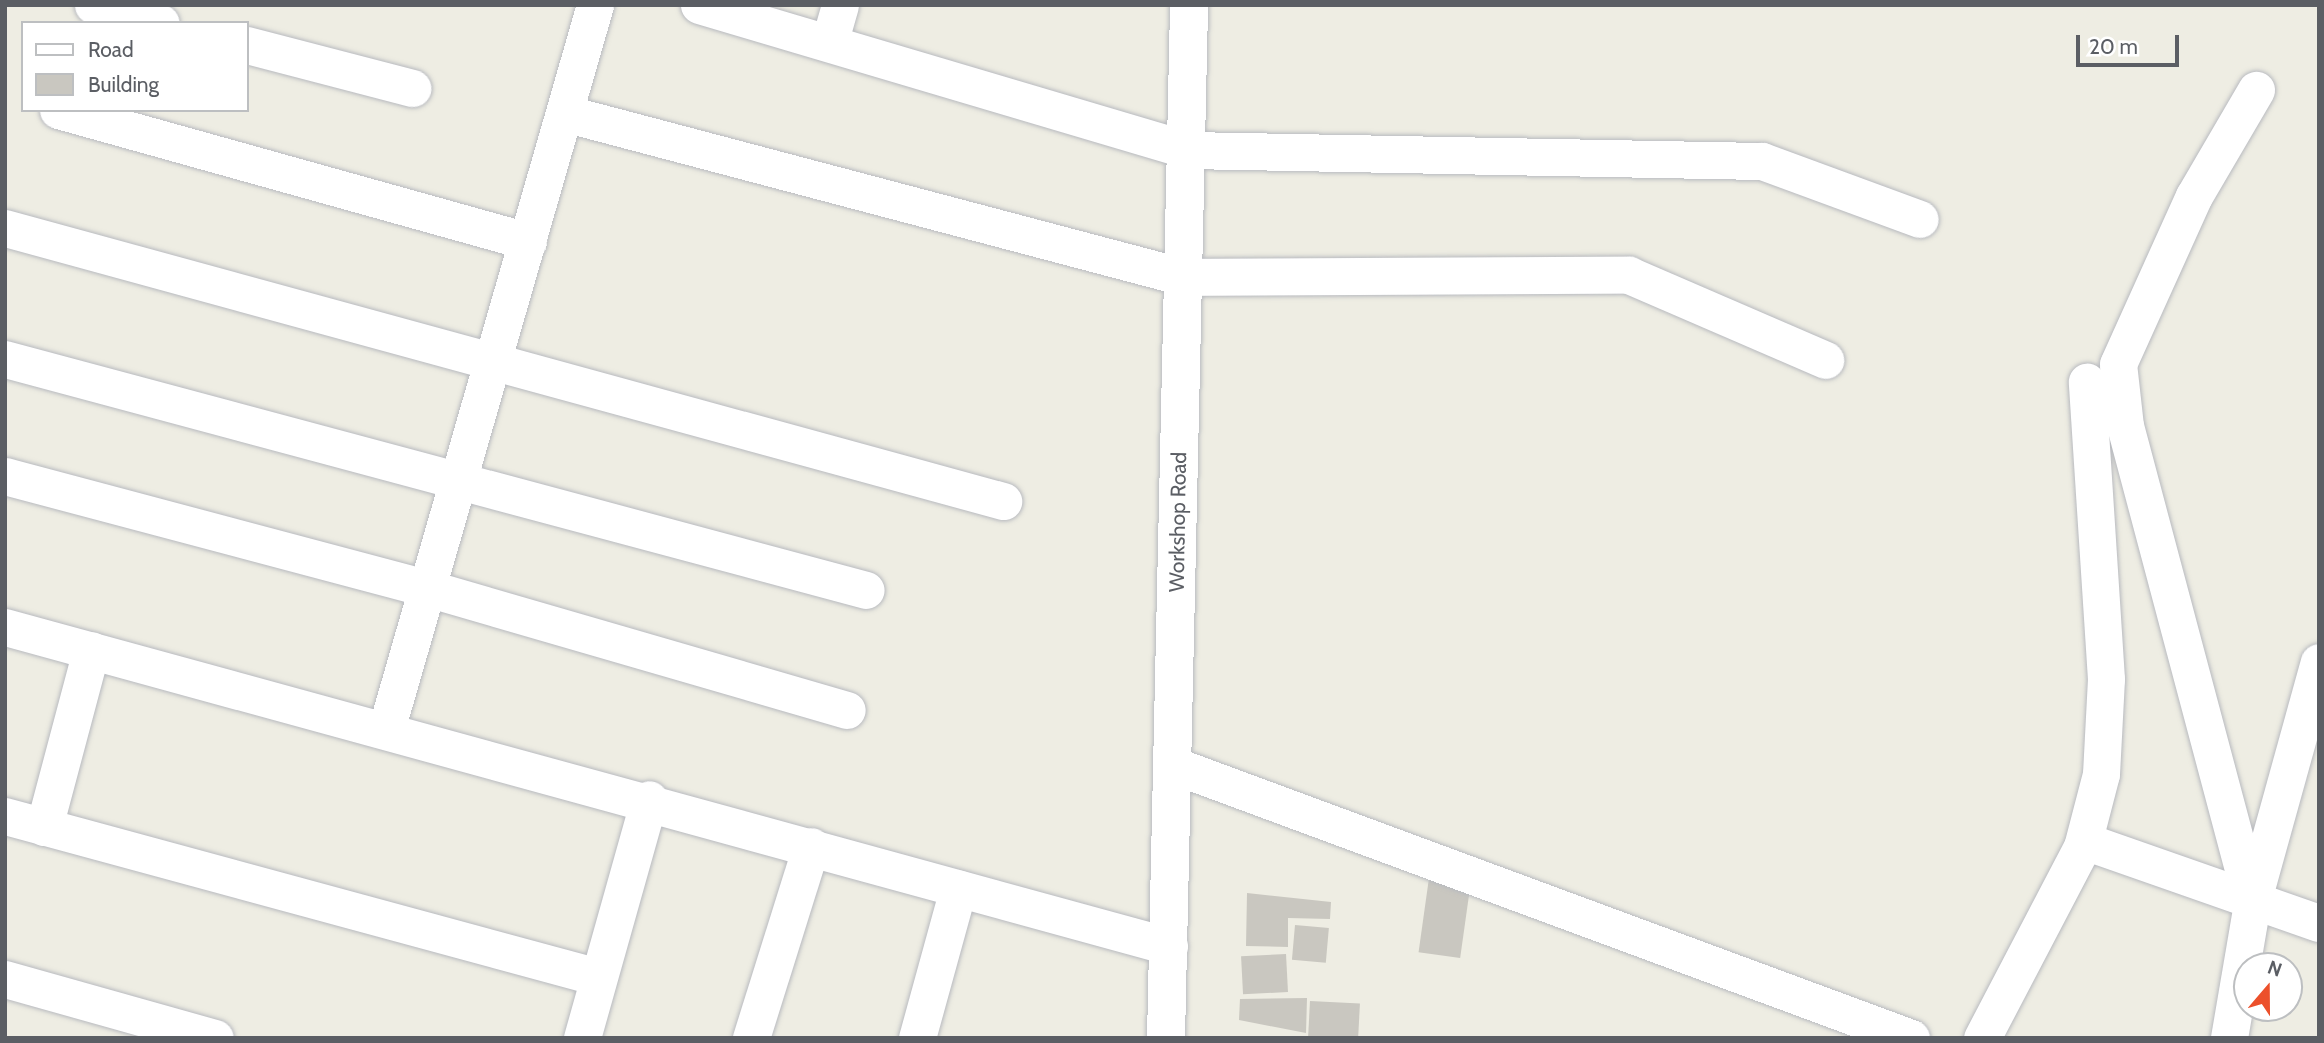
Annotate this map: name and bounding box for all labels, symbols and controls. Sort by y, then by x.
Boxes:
legend [21,21,248,112]
scale bar [2079,21,2182,65]
text: 20 m [2089,34,2138,59]
text: Road [88,37,134,62]
text: Building [88,72,159,97]
street label: Workshop Road [1164,452,1192,592]
north arrow [2233,952,2303,1022]
text: N [2264,956,2285,982]

